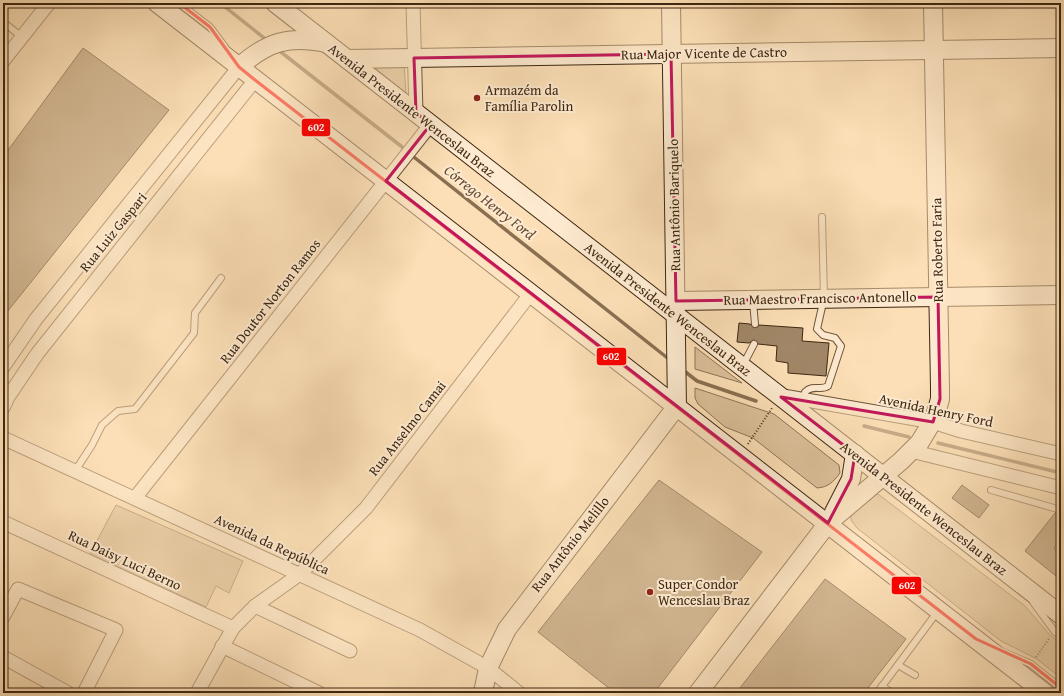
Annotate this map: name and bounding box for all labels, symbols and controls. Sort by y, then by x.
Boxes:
street label: Avenida Presidente Wenceslau Braz [324,38,500,182]
street label: Rua Major Vicente de Castro [621,42,787,64]
place label: Armazém da Família Parolin [485,80,574,116]
marker: Armazém da Família Parolin [472,93,482,103]
line badge: 602 [301,118,331,137]
text: 602 [307,119,325,135]
street label: Rua Antônio Bariquelo [663,139,685,271]
water label: Córrego Henry Ford [440,160,540,244]
street label: Rua Luiz Gaspari [75,188,151,276]
street label: Rua Roberto Faria [926,197,948,302]
street label: Rua Doutor Norton Ramos [215,234,325,368]
street label: Avenida Presidente Wenceslau Braz [580,237,756,381]
street label: Rua Maestro Francisco Antonello [723,286,917,310]
line badge: 602 [596,347,627,366]
text: 602 [602,348,620,364]
street label: Rua Anselmo Camai [364,376,451,480]
street label: Avenida Henry Ford [877,388,995,432]
street label: Avenida Presidente Wenceslau Braz [836,436,1012,580]
street label: Rua Antônio Melillo [526,492,614,596]
street label: Avenida da República [211,509,333,580]
street label: Rua Daisy Luci Berno [65,525,185,595]
place label: Super Condor Wenceslau Braz [658,574,750,610]
line badge: 602 [891,576,922,595]
text: 602 [898,577,916,593]
marker: Super Condor Wenceslau Braz [645,587,655,597]

